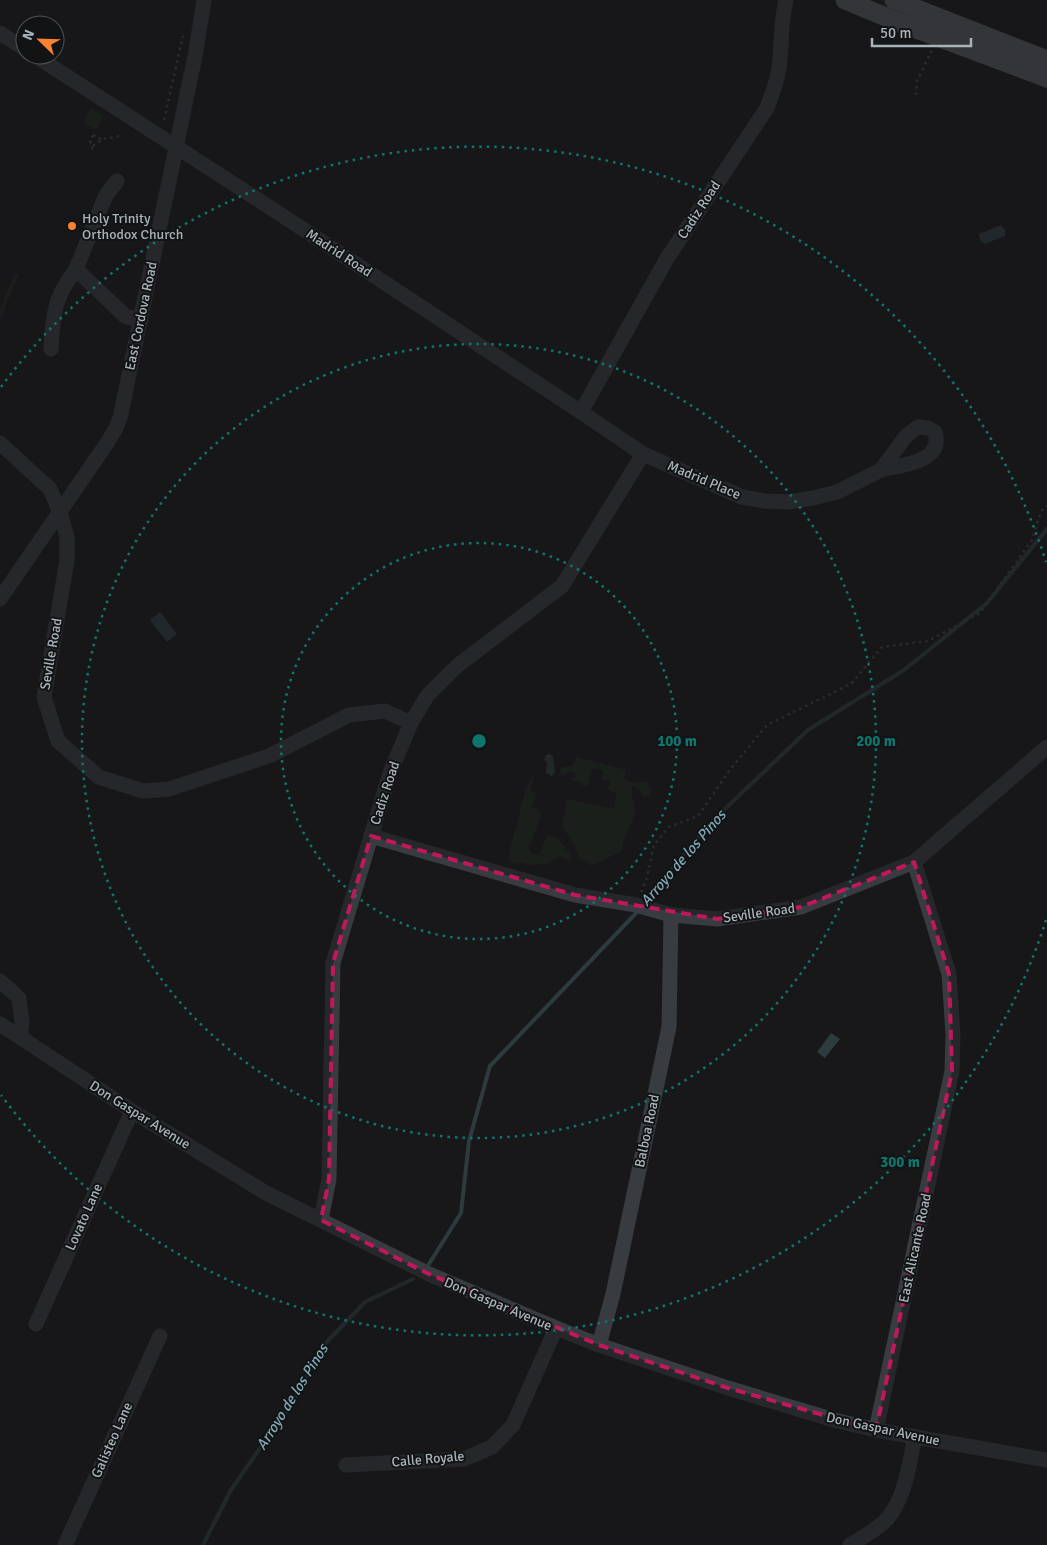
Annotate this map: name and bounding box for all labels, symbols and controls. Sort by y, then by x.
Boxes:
north arrow [15,15,65,65]
scale bar [872,15,971,47]
text: 50 m [880,24,911,42]
text: N [19,27,38,43]
street label: Cadiz Road [674,178,724,242]
place label: Holy Trinity Orthodox Church [82,210,183,243]
marker: Holy Trinity Orthodox Church [66,220,78,232]
street label: Madrid Road [303,225,375,281]
street label: East Cordova Road [121,260,161,372]
street label: Madrid Place [665,457,743,503]
street label: Seville Road [36,617,66,691]
centre of rings [470,732,488,750]
text: 100 m [657,732,697,750]
text: 200 m [856,732,896,750]
street label: Cadiz Road [367,759,403,827]
water label: Arroyo de los Pinos [636,805,730,910]
street label: Seville Road [722,900,796,926]
street label: Don Gaspar Avenue [86,1077,194,1153]
street label: Balboa Road [631,1093,663,1169]
text: 300 m [880,1153,920,1171]
street label: Lovato Lane [62,1181,106,1253]
street label: East Alicante Road [895,1192,935,1304]
street label: Don Gaspar Avenue [441,1274,555,1334]
water label: Arroyo de los Pinos [252,1340,333,1453]
street label: Galisteo Lane [88,1399,136,1481]
street label: Don Gaspar Avenue [825,1409,941,1449]
street label: Calle Royale [391,1447,465,1471]

